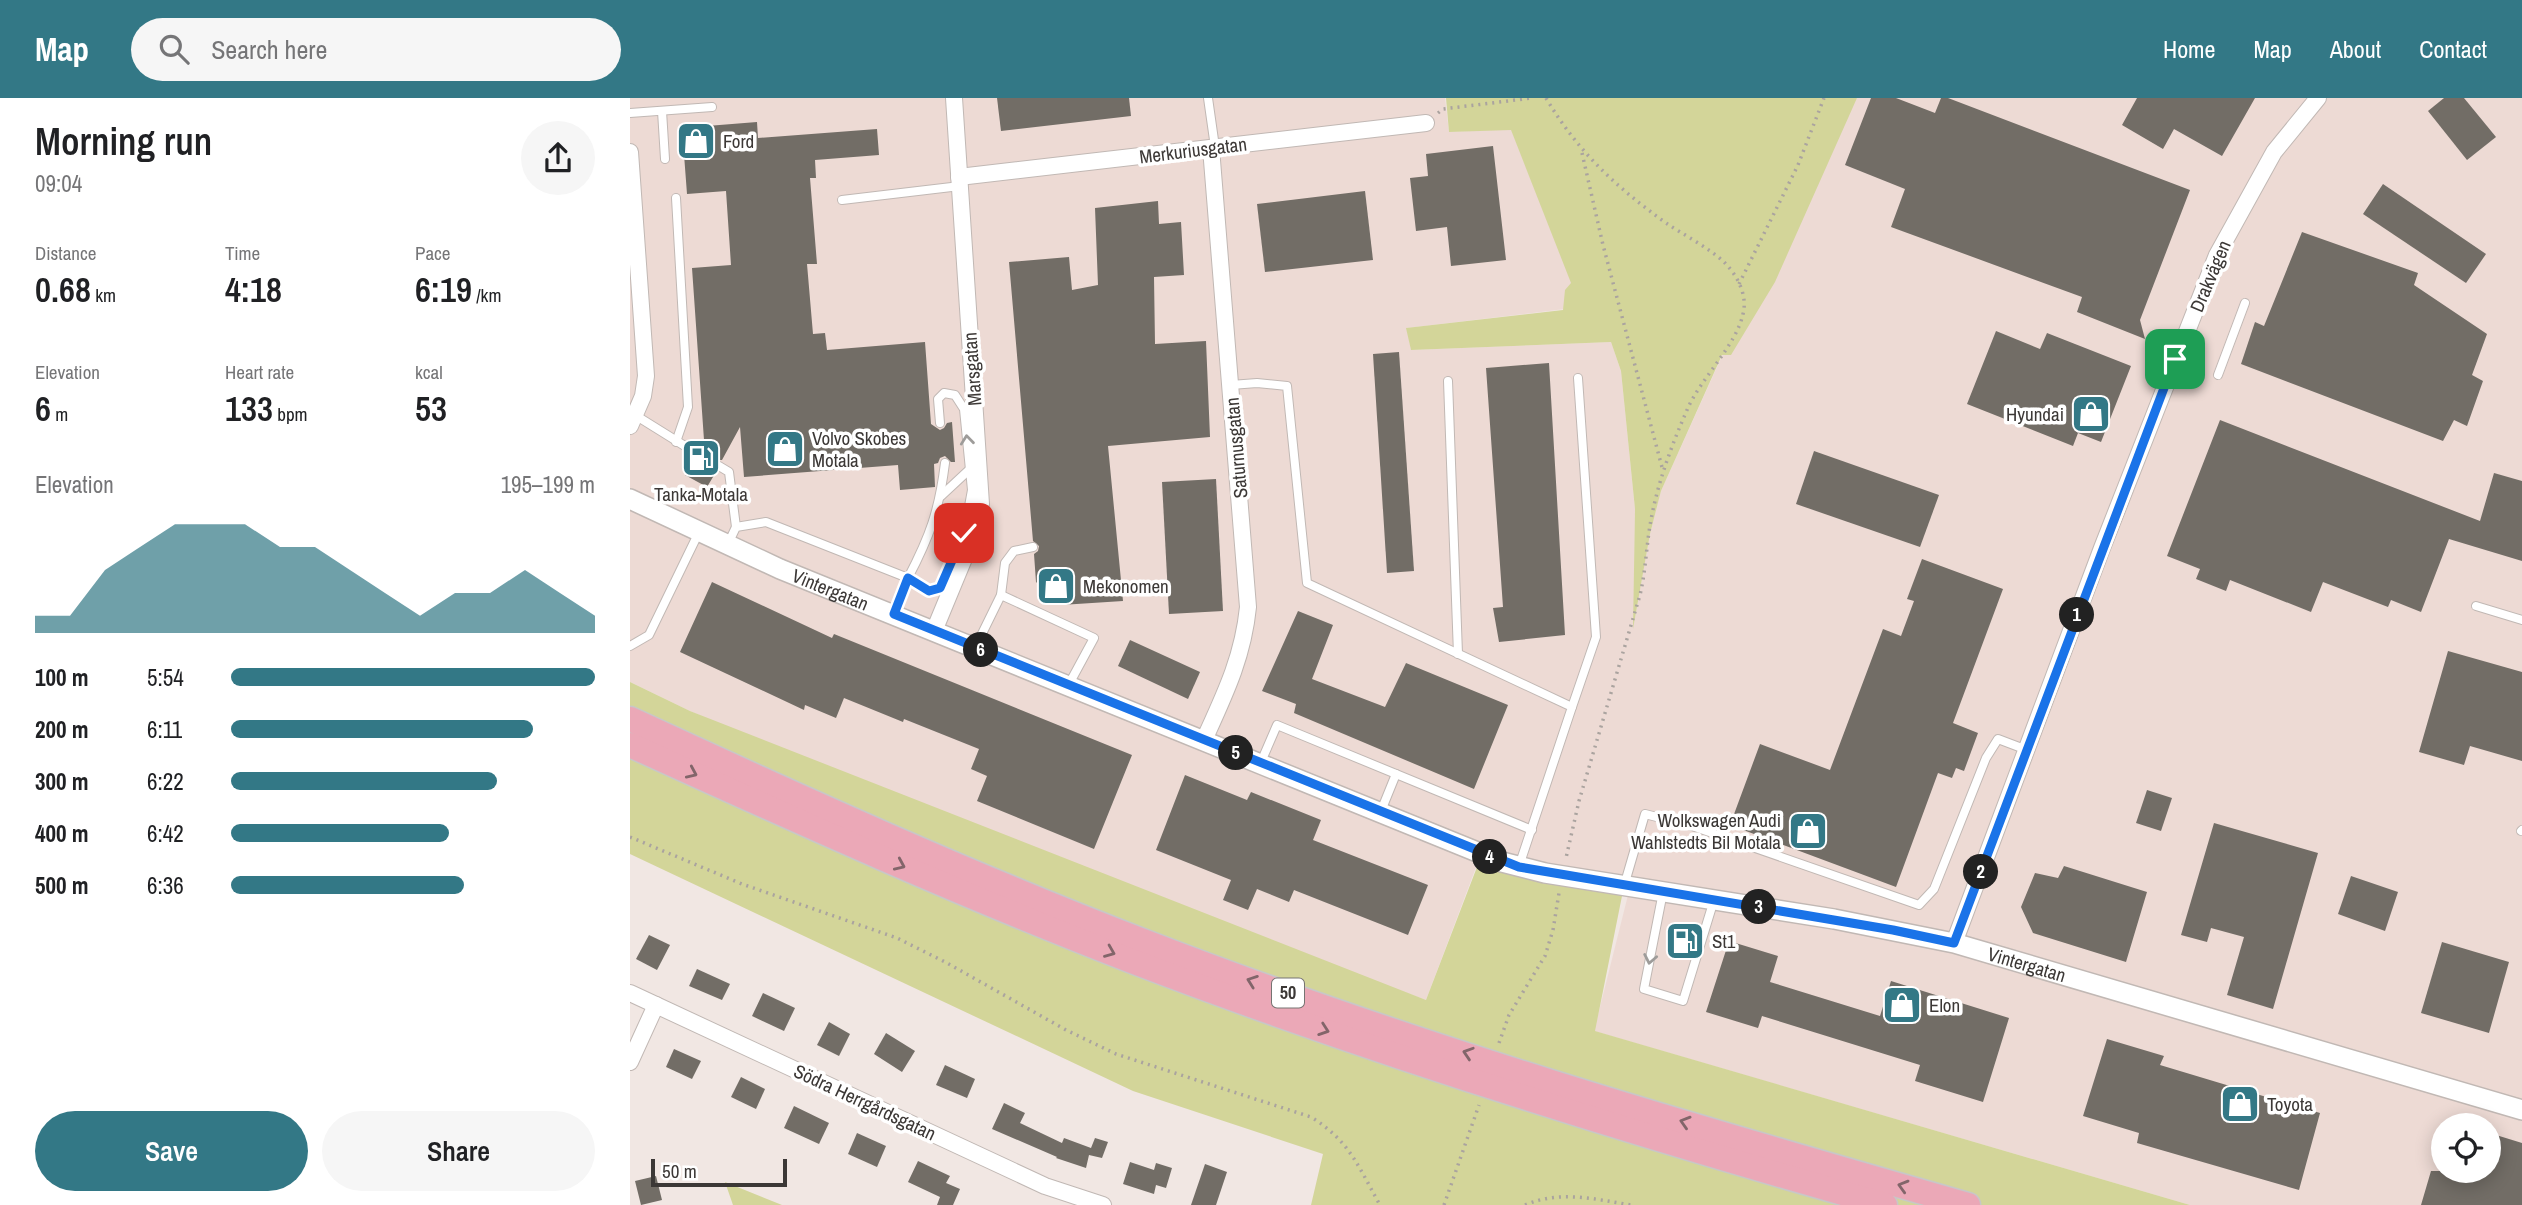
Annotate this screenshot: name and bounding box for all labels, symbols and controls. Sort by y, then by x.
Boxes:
search box [131,18,621,81]
text: Map [35,27,89,71]
icon: search [155,30,193,68]
text: Search here [211,32,327,67]
text: Home [2163,33,2215,65]
text: Map [2253,33,2292,65]
text: About [2330,33,2381,65]
text: Contact [2419,33,2487,65]
text: Morning run [35,116,212,167]
shop icon: Ford [675,120,717,162]
button: share [521,121,595,195]
place label: Ford [723,128,754,154]
street label: Merkuriusgatan [1138,131,1248,169]
text: 09:04 [35,168,82,199]
street label: Drakvägen [2183,236,2237,316]
text: Distance [35,240,96,266]
text: Time [225,240,260,266]
text: Pace [415,240,451,266]
text: 0.68 [35,266,91,313]
text: 4:18 [225,266,282,313]
text: 6:19 [415,266,472,313]
text: km [91,282,116,308]
text: /km [472,282,501,308]
pin [2145,329,2205,389]
street label: Marsgatan [956,331,988,407]
icon: arrive [2156,340,2194,378]
text: Elevation [35,359,100,385]
text: Heart rate [225,359,294,385]
text: kcal [415,359,443,385]
text: 6 [35,385,51,432]
text: 133 [225,385,273,432]
text: 53 [415,385,447,432]
shop icon: Hyundai [2070,393,2112,435]
street label: Saturnusgatan [1219,396,1253,500]
text: m [51,401,68,427]
text: bpm [273,401,308,427]
place label: Hyundai [2006,401,2064,427]
place label: Volvo Skobes Motala [812,425,907,473]
shop icon: Volvo Skobes Motala [764,428,806,470]
one-way arrow [960,434,975,445]
fuel station icon: Tanka-Motala [680,437,722,479]
text: Elevation [35,469,114,500]
text: 195–199 m [501,469,595,500]
place label: Tanka-Motala [654,481,748,507]
pin [934,503,994,563]
icon: check [945,514,983,552]
street label: Vintergatan [788,562,873,617]
shop icon: Mekonomen [1035,565,1077,607]
place label: Mekonomen [1083,573,1169,599]
pin: 1 [2060,598,2094,632]
text: 1 [2072,601,2081,627]
pin: 6 [964,632,998,668]
text: 6 [976,636,985,662]
text: 100 m [35,662,88,693]
text: 5:54 [147,662,184,693]
text: 200 m [35,714,88,745]
text: 6:11 [147,714,182,745]
pin: 5 [1218,736,1254,770]
text: 5 [1231,739,1240,765]
one-way arrow [685,765,697,779]
text: 300 m [35,766,88,797]
text: 6:22 [147,766,184,797]
place label: Wolkswagen Audi Wahlstedts Bil Motala [1631,807,1781,855]
shop icon: Wolkswagen Audi Wahlstedts Bil Motala [1787,810,1829,852]
text: 400 m [35,818,88,849]
text: 6:42 [147,818,184,849]
pin: 4 [1472,840,1508,874]
text: 4 [1485,843,1494,869]
pin: 2 [1964,854,1998,890]
one-way arrow [893,857,905,871]
text: 2 [1976,858,1985,884]
text: 500 m [35,870,88,901]
text: 6:36 [147,870,184,901]
pin: 3 [1742,890,1776,924]
text: 3 [1754,893,1763,919]
fuel station icon: St1 [1664,920,1706,962]
place label: St1 [1712,928,1736,954]
street label: Vintergatan [1985,941,2069,988]
one-way arrow [1103,944,1115,958]
one-way arrow [1643,953,1658,965]
one-way arrow [1247,975,1259,989]
road number: 50 [1272,978,1304,1008]
shop icon: Elon [1881,984,1923,1026]
place label: Elon [1929,992,1960,1018]
one-way arrow [1317,1022,1330,1036]
one-way arrow [1462,1047,1474,1062]
street label: Södra Herrgårdsgatan [790,1058,940,1146]
shop icon: Toyota [2219,1083,2261,1125]
place label: Toyota [2267,1091,2313,1117]
button: Save [35,1111,308,1191]
button: Share [322,1111,595,1191]
map controls [2431,1113,2501,1183]
button: locate [2431,1113,2501,1183]
one-way arrow [1679,1115,1691,1130]
scale bar [651,1156,788,1188]
text: 50 m [662,1158,697,1184]
one-way arrow [1897,1180,1909,1195]

